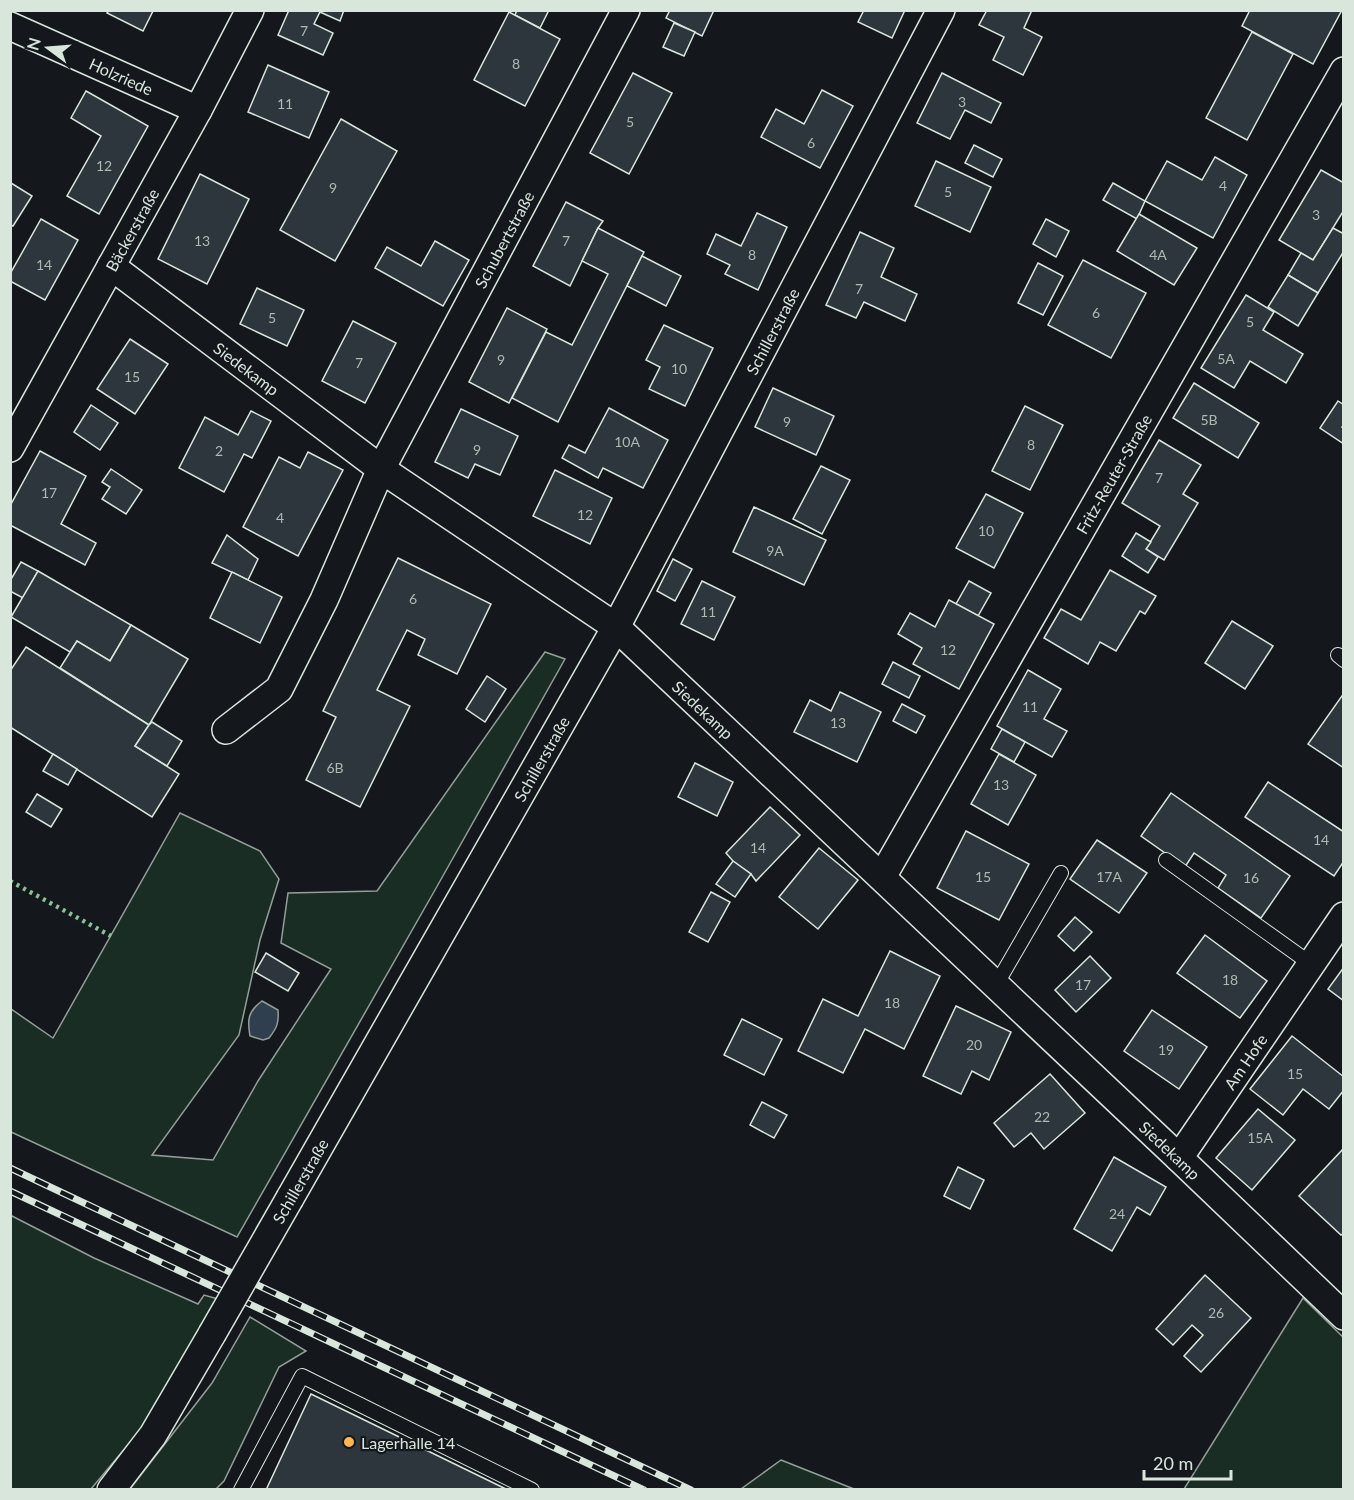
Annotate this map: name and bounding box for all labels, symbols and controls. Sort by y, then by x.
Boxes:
north arrow [18,18,78,78]
house number: 7 [300,22,308,39]
text: N [22,35,44,52]
street label: Holzriede [87,53,156,98]
house number: 8 [512,55,520,72]
house number: 3 [958,93,966,110]
house number: 11 [277,95,293,112]
house number: 5 [626,113,634,130]
house number: 6 [807,134,815,151]
house number: 12 [96,157,112,174]
house number: 4 [1219,177,1227,194]
house number: 9 [329,179,337,196]
house number: 5 [944,183,952,200]
street label: Bäckerstraße [101,185,162,274]
street label: Schubertstraße [470,188,537,291]
house number: 3 [1312,206,1320,223]
house number: 13 [194,232,210,249]
house number: 7 [562,232,570,249]
house number: 8 [748,246,756,263]
house number: 4A [1149,246,1167,263]
house number: 14 [36,256,52,273]
house number: 7 [855,280,863,297]
street label: Schillerstraße [741,285,802,377]
house number: 6 [1092,304,1100,321]
house number: 5 [268,309,276,326]
house number: 5 [1246,313,1254,330]
street label: Siedekamp [211,338,283,399]
house number: 5A [1217,350,1235,367]
house number: 9 [497,351,505,368]
house number: 7 [355,354,363,371]
house number: 10 [671,360,687,377]
house number: 15 [124,368,140,385]
street label: Fritz-Reuter-Straße [1071,410,1155,537]
house number: 5B [1200,411,1218,428]
house number: 9 [783,413,791,430]
house number: 10A [614,433,640,450]
house number: 8 [1027,436,1035,453]
house number: 9 [473,441,481,458]
house number: 2 [215,442,223,459]
house number: 7 [1155,469,1163,486]
house number: 17 [41,484,57,501]
house number: 12 [577,506,593,523]
house number: 4 [276,509,284,526]
house number: 10 [978,522,994,539]
house number: 9A [766,542,784,559]
house number: 6 [409,590,417,607]
house number: 11 [700,603,716,620]
house number: 12 [940,641,956,658]
street label: Siedekamp [669,676,738,743]
house number: 11 [1022,698,1038,715]
street label: Schillerstraße [509,713,573,805]
house number: 13 [830,714,846,731]
house number: 6B [326,759,344,776]
house number: 13 [993,776,1009,793]
house number: 14 [1313,831,1329,848]
house number: 14 [750,839,766,856]
house number: 15 [975,868,991,885]
house number: 17A [1096,868,1122,885]
house number: 16 [1243,869,1259,886]
house number: 18 [1222,971,1238,988]
house number: 17 [1075,976,1091,993]
house number: 18 [884,994,900,1011]
street label: Am Hofe [1219,1030,1270,1093]
house number: 20 [966,1036,982,1053]
house number: 19 [1158,1041,1174,1058]
house number: 15 [1287,1065,1303,1082]
house number: 22 [1034,1108,1050,1125]
street label: Siedekamp [1136,1117,1205,1183]
house number: 15A [1247,1129,1273,1146]
street label: Schillerstraße [268,1135,332,1227]
house number: 24 [1109,1205,1125,1222]
house number: 26 [1208,1304,1224,1321]
place label: Lagerhalle 14 [361,1433,455,1452]
marker: Lagerhalle 14 [342,1435,356,1449]
scale bar [1144,1443,1231,1481]
text: 20 m [1153,1452,1193,1474]

